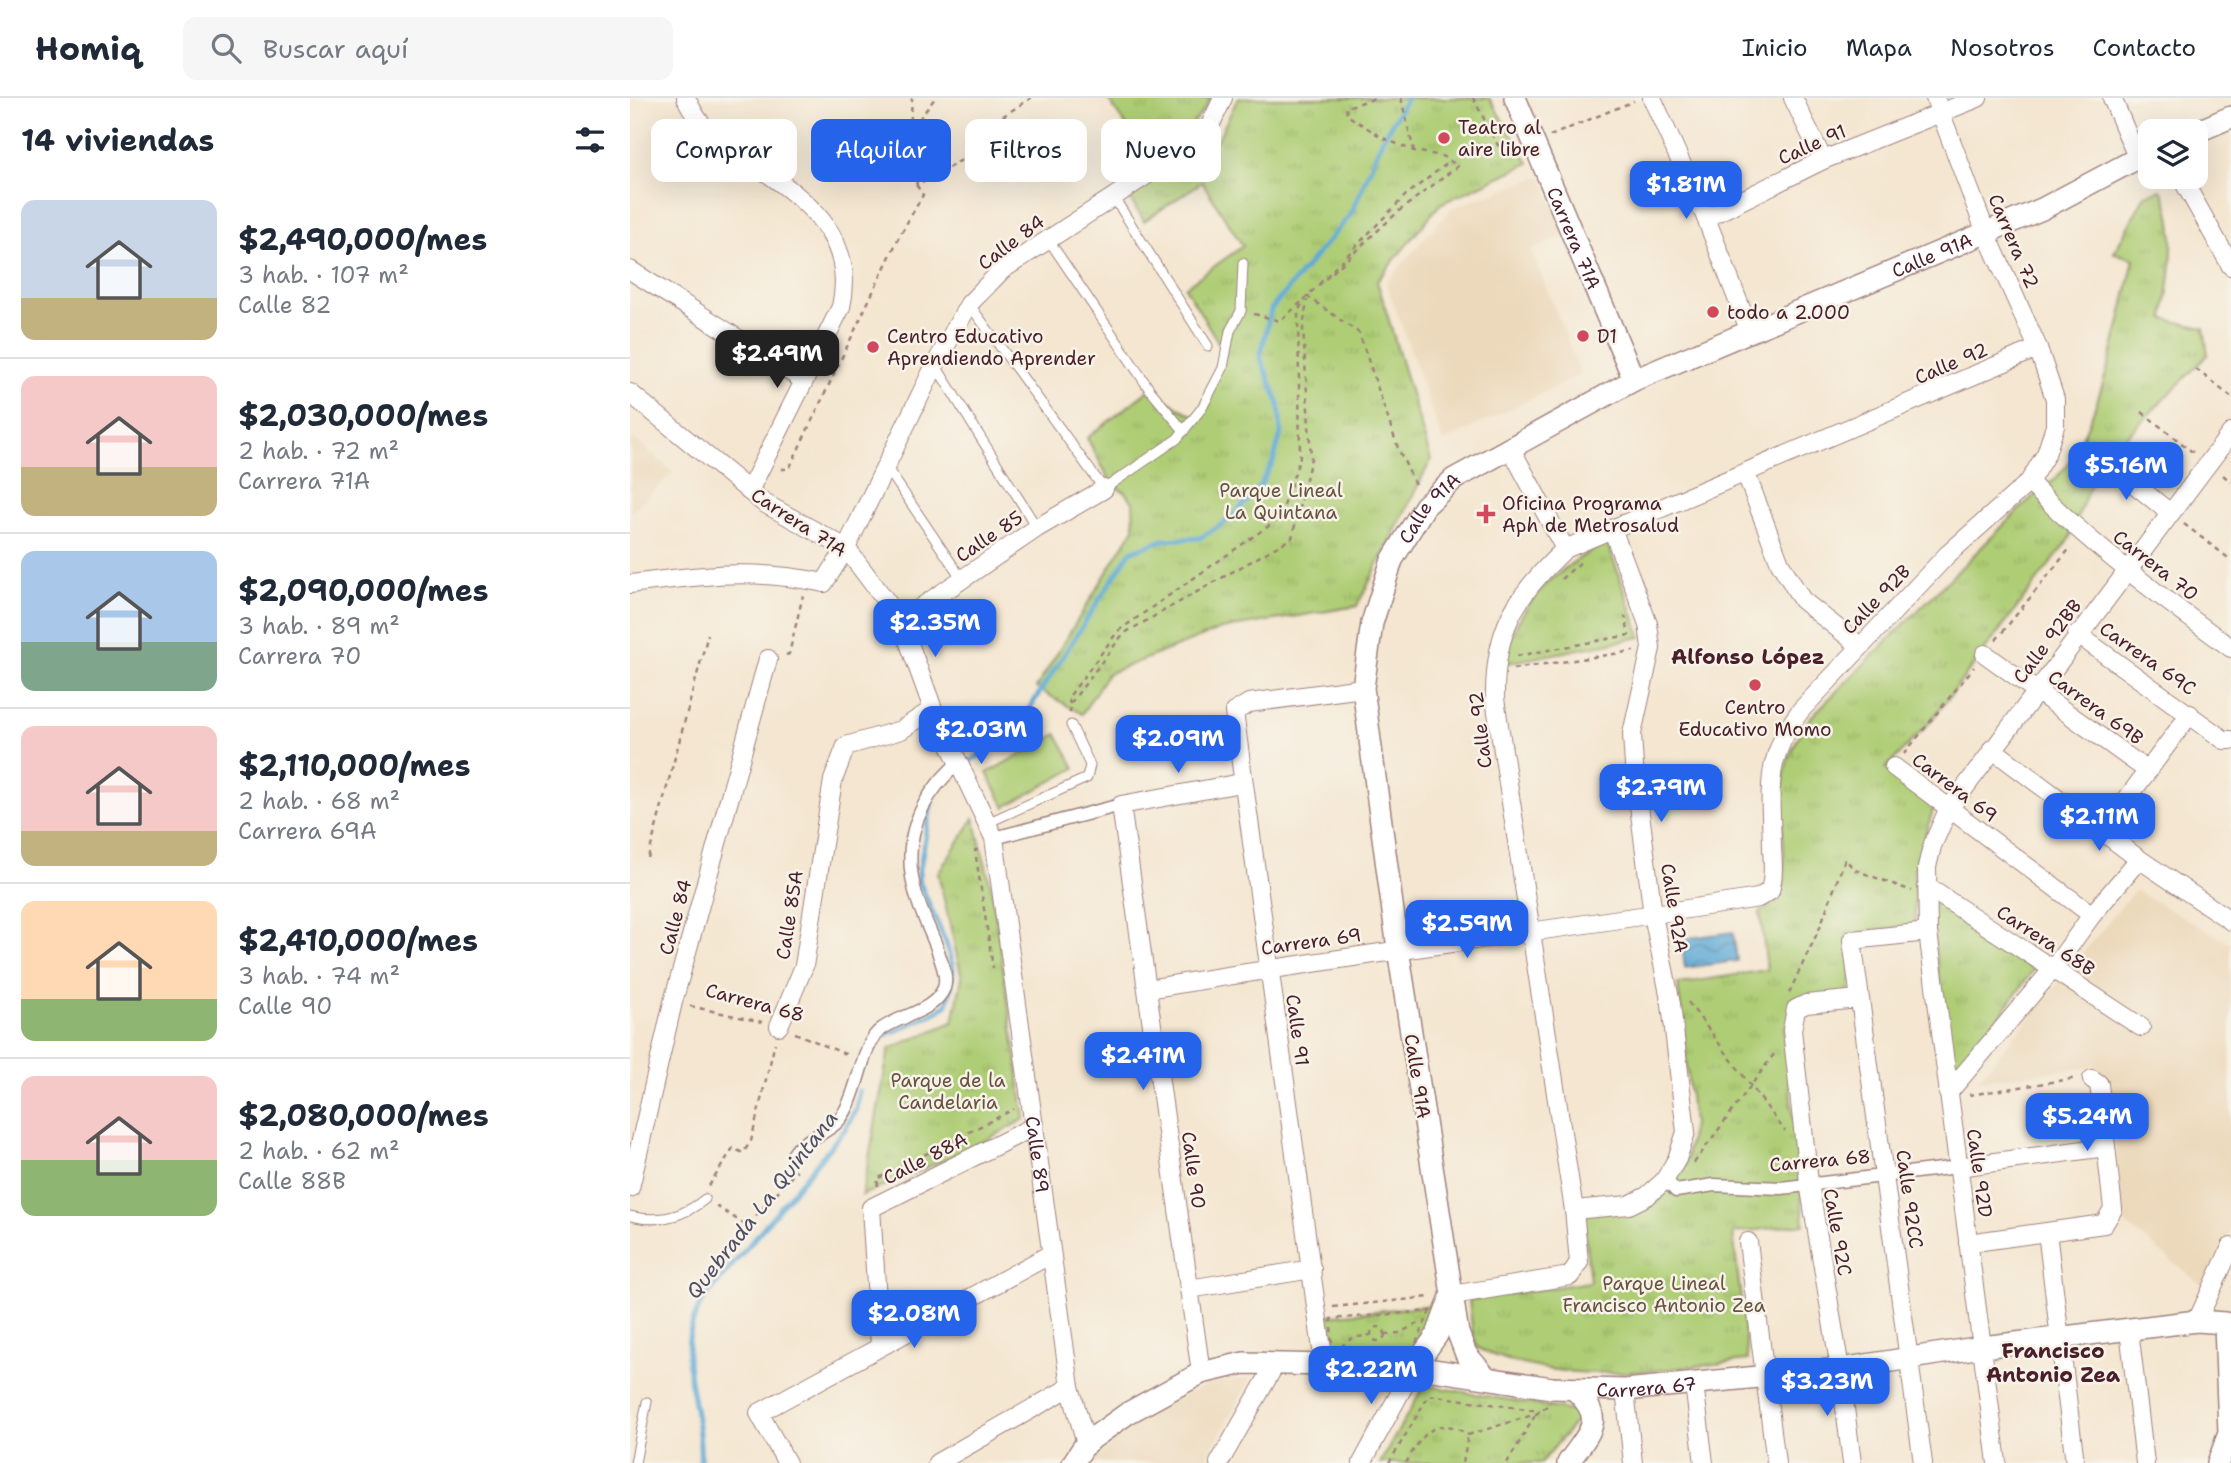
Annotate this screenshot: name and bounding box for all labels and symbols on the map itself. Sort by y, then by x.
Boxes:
place label: Teatro al aire libre [1458,115,1541,162]
street label: Calle 91 [1774,118,1850,171]
marker: Teatro al aire libre [1436,130,1452,146]
pin: $1.81M [1629,162,1743,221]
street label: Carrera 71A [1541,183,1606,294]
street label: Carrera 72 [1982,190,2045,292]
street label: Calle 84 [973,209,1050,276]
street label: Calle 91A [1888,227,1977,284]
place label: todo a 2.000 [1727,300,1850,325]
marker: todo a 2.000 [1705,304,1721,320]
place label: Centro Educativo Aprendiendo Aprender [887,324,1096,371]
place label: D1 [1597,324,1617,349]
marker: D1 [1575,328,1591,344]
pin: $2.49M [720,330,834,390]
street label: Calle 92 [1911,337,1992,390]
marker: Centro Educativo Aprendiendo Aprender [865,339,881,355]
pin: $5.16M [2069,442,2183,502]
street label: Calle 91A [1393,467,1466,548]
park label: Parque Lineal La Quintana [1219,478,1343,525]
street label: Carrera 71A [746,482,851,563]
place label: Oficina Programa Aph de Metrosalud [1502,491,1679,538]
marker: Oficina Programa Aph de Metrosalud [1476,504,1496,524]
street label: Calle 85 [951,505,1028,568]
street label: Carrera 70 [2108,524,2204,607]
street label: Calle 92B [1837,559,1916,640]
street label: Calle 92BB [2007,594,2087,689]
pin: $2.35M [878,600,992,659]
street label: Carrera 69C [2094,616,2201,701]
district label: Alfonso López [1671,643,1825,671]
street label: Carrera 69B [2043,664,2148,750]
marker: Centro Educativo Momo [1747,677,1763,693]
street label: Calle 92 [1463,690,1498,770]
place label: Centro Educativo Momo [1678,695,1832,742]
pin: $2.03M [924,706,1038,766]
pin: $2.09M [1121,716,1235,775]
street label: Carrera 69 [1907,747,2002,828]
pin: $2.79M [1604,764,1718,824]
pin: $2.11M [2042,794,2156,853]
street label: Calle 92A [1655,862,1694,955]
street label: Calle 85A [770,869,809,961]
street label: Calle 84 [653,876,698,958]
street label: Carrera 68B [1992,899,2100,982]
pin: $2.59M [1410,900,1524,960]
street label: Carrera 69 [1259,922,1363,961]
street label: Carrera 68 [703,977,807,1028]
street label: Calle 91 [1280,993,1315,1068]
pin: $2.41M [1086,1032,1200,1092]
street label: Calle 91A [1398,1032,1437,1120]
park label: Parque de la Candelaria [890,1068,1006,1115]
pin: $5.24M [2030,1094,2144,1153]
water label: Quebrada La Quintana [680,1105,844,1305]
street label: Calle 89 [1020,1114,1055,1194]
street label: Calle 88A [879,1126,972,1190]
street label: Calle 92D [1961,1127,1998,1219]
street label: Calle 90 [1176,1130,1211,1210]
street label: Carrera 68 [1768,1144,1872,1177]
street label: Calle 92CC [1890,1148,1929,1250]
street label: Calle 92C [1818,1186,1857,1278]
park label: Parque Lineal Francisco Antonio Zea [1562,1271,1766,1318]
pin: $2.08M [857,1290,971,1350]
district label: Francisco Antonio Zea [1986,1337,2121,1389]
pin: $2.22M [1314,1346,1428,1406]
pin: $3.23M [1770,1358,1884,1418]
street label: Carrera 67 [1596,1371,1698,1403]

